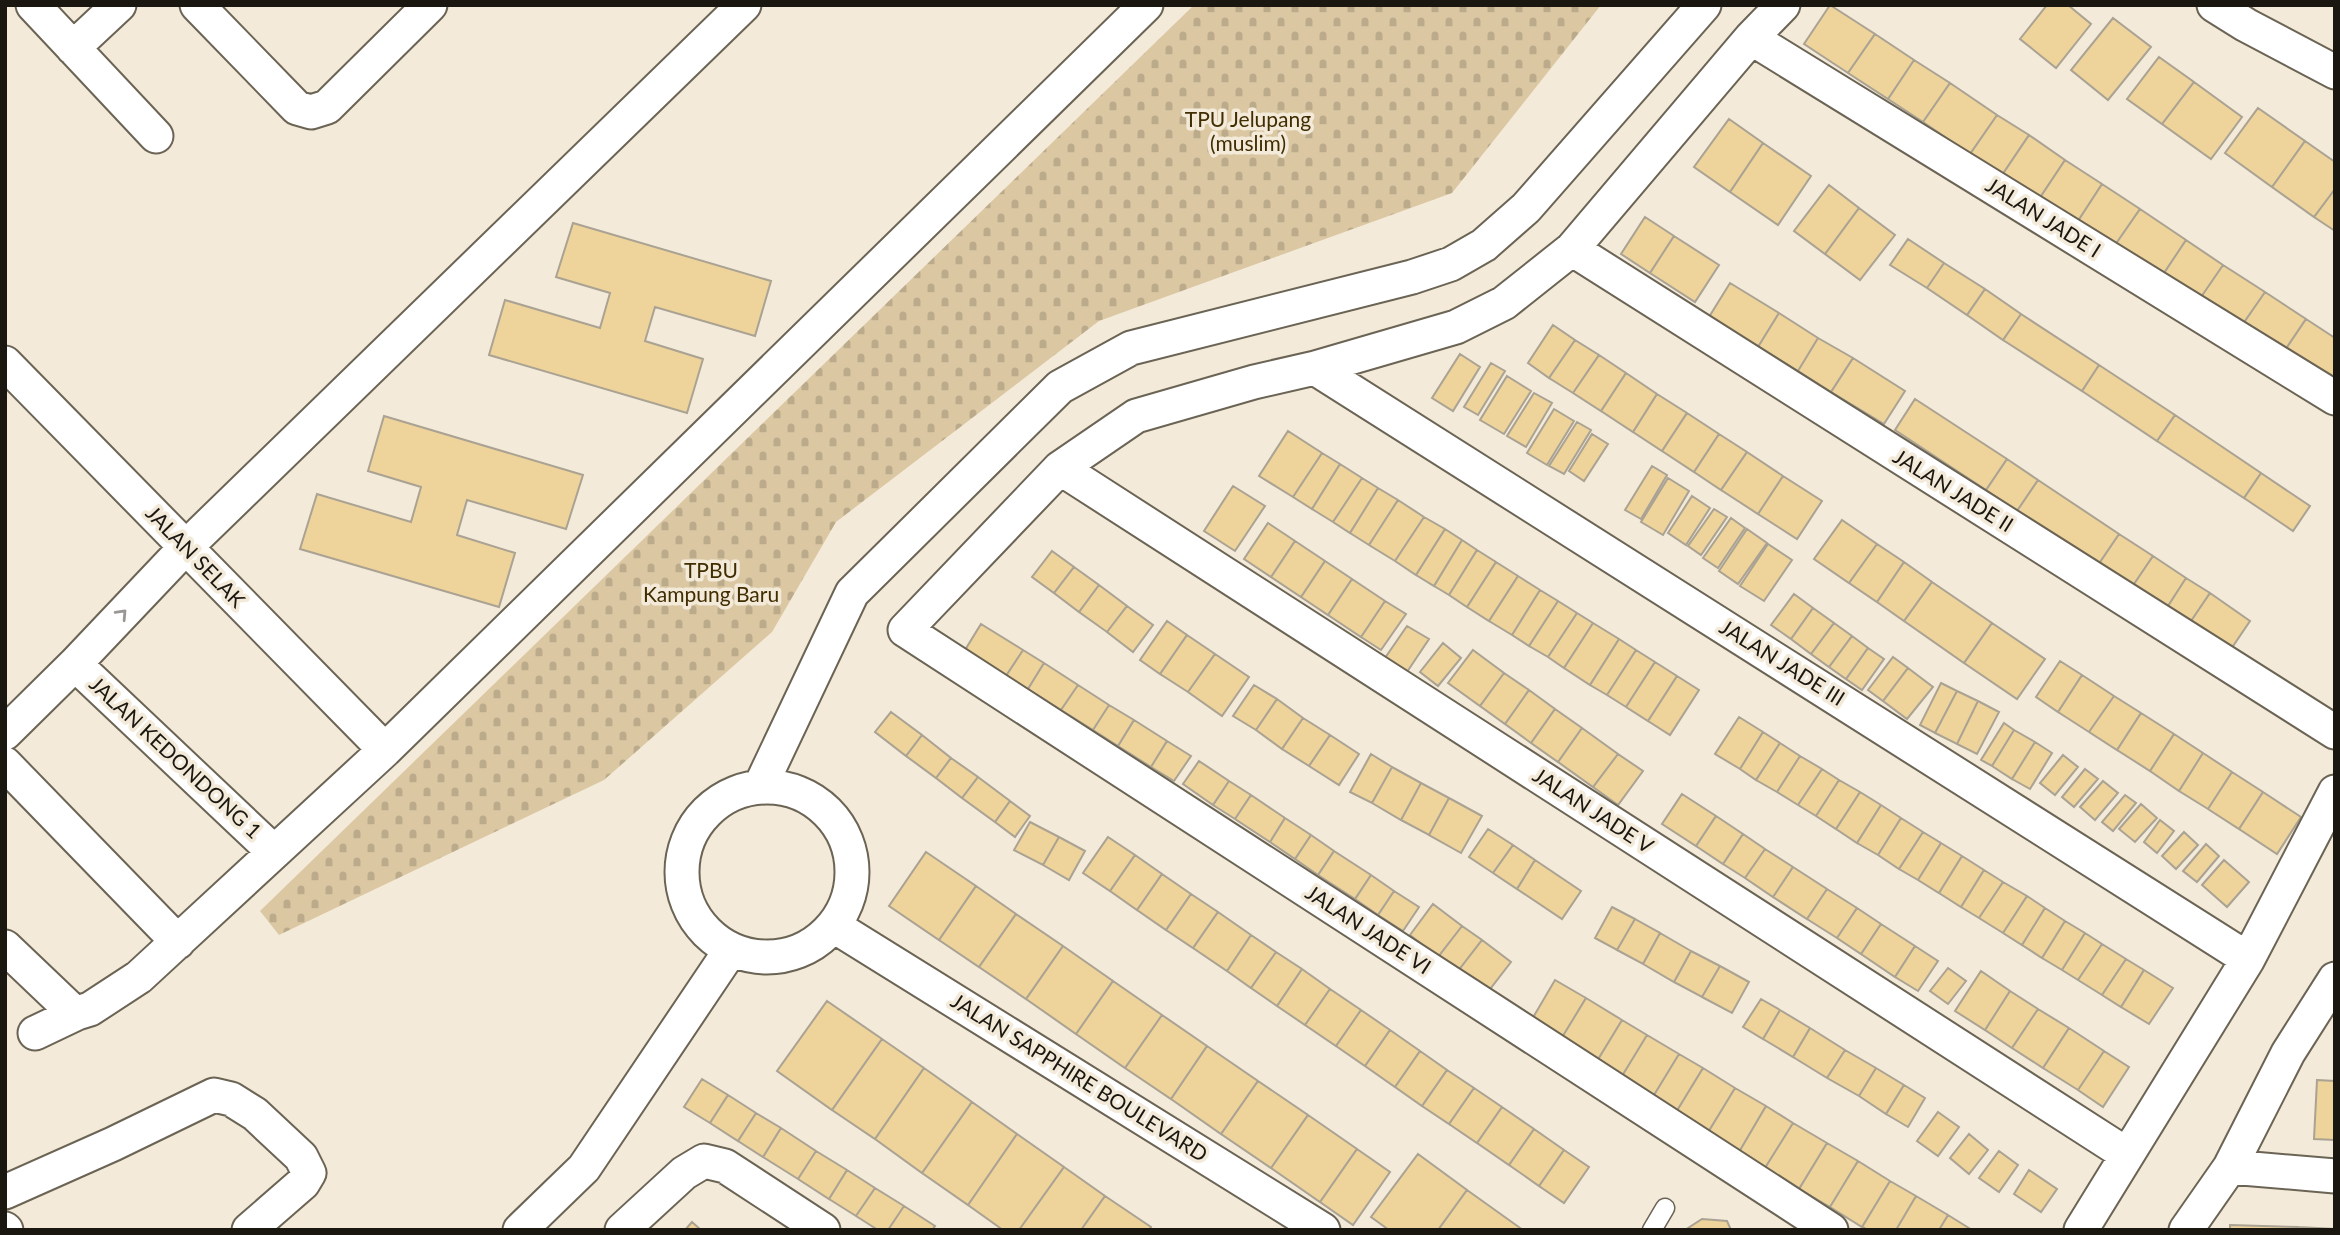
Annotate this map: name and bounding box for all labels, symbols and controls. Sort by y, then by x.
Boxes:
park label: TPU Jelupang (muslim) [1185,106,1311,155]
street label: JALAN JADE I [1982,171,2106,262]
street label: JALAN JADE II [1889,443,2018,537]
street label: JALAN SELAK [141,500,251,612]
park label: TPBU Kampung Baru [643,557,779,606]
one-way arrow [114,609,127,622]
street label: JALAN JADE III [1716,613,1850,710]
street label: JALAN KEDONDONG 1 [85,671,267,843]
street label: JALAN JADE V [1529,762,1659,858]
street label: JALAN JADE VI [1301,879,1436,979]
street label: JALAN SAPPHIRE BOULEVARD [947,987,1213,1166]

